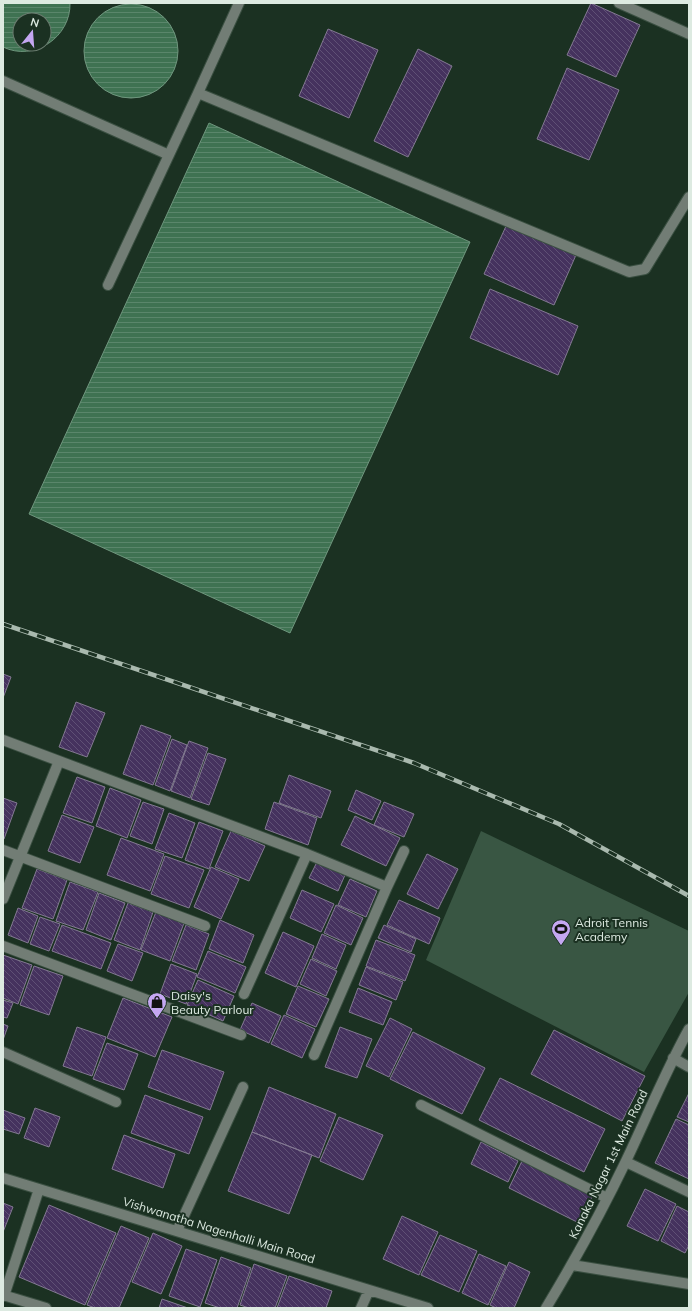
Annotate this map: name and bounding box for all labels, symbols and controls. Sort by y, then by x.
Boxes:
north arrow [12,12,52,52]
text: N [29,15,41,30]
place label: Adroit Tennis Academy [575,915,648,944]
sports icon: Adroit Tennis Academy [550,918,572,946]
place label: Daisy's Beauty Parlour [171,988,254,1017]
shop icon: Daisy's Beauty Parlour [146,991,168,1019]
street label: Kanaka Nagar 1st Main Road [565,1087,651,1241]
street label: Vishwanatha Nagenhalli Main Road [121,1194,317,1266]

